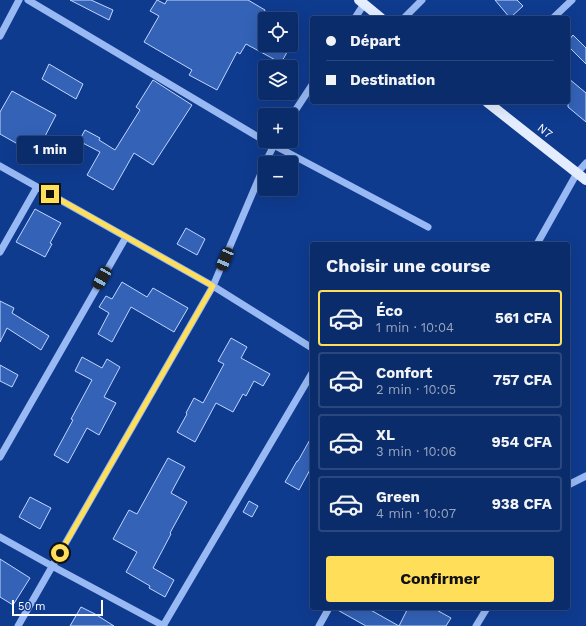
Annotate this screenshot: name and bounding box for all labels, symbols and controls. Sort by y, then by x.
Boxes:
map controls [258,12,298,196]
button: locate [258,12,298,52]
text: Départ [350,32,400,50]
button: layers [258,60,298,100]
text: Destination [350,71,435,89]
button: + [258,108,298,148]
street label: N7 [535,121,556,141]
callout: 1 min [17,136,83,164]
text: 1 min [33,142,67,157]
button: − [258,156,298,196]
route end [41,185,59,203]
car [215,246,235,272]
text: Choisir une course [326,255,490,276]
car [91,265,113,291]
icon: car [328,300,364,336]
text: Éco [376,302,403,320]
text: 561 CFA [495,309,552,327]
text: 1 min · 10:04 [376,320,454,335]
icon: car [328,362,364,398]
text: Confort [376,364,432,382]
text: 757 CFA [493,371,552,389]
text: 2 min · 10:05 [376,382,456,397]
icon: car [328,424,364,460]
text: XL [376,426,395,444]
text: 954 CFA [492,433,552,451]
text: 3 min · 10:06 [376,444,456,459]
icon: car [328,486,364,522]
text: Green [376,488,420,506]
text: 938 CFA [492,495,552,513]
text: 4 min · 10:07 [376,506,456,521]
route start [51,544,69,562]
button: Confirmer [326,556,554,602]
scale bar [12,598,103,617]
text: 50 m [18,600,45,613]

